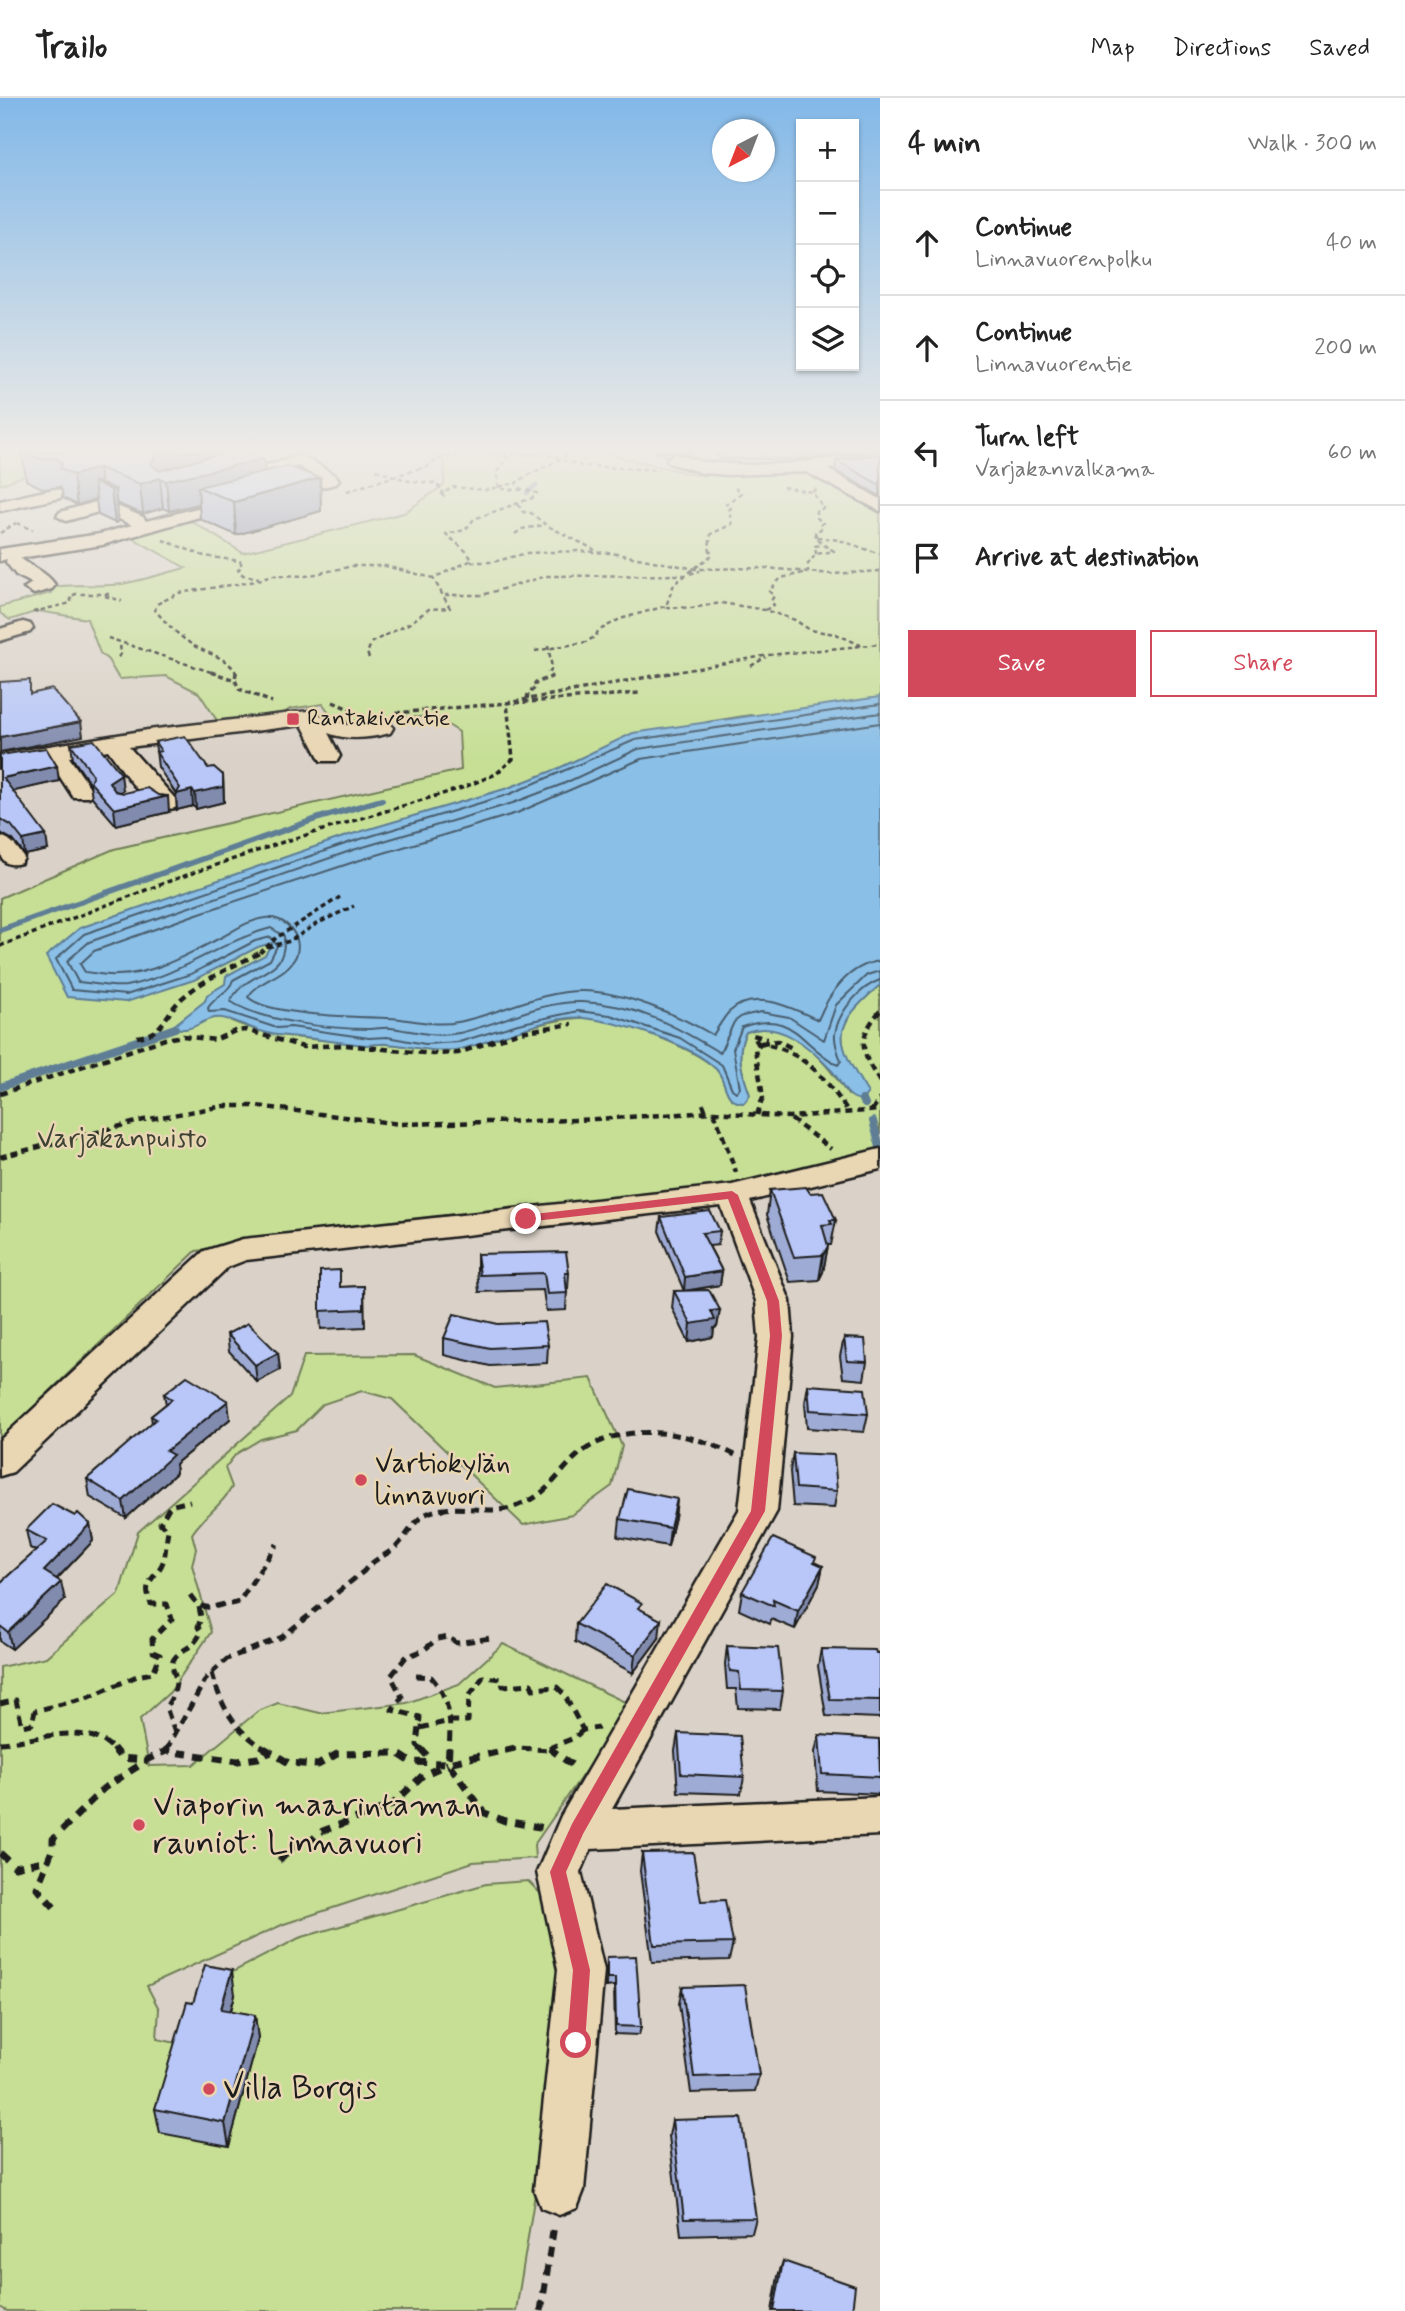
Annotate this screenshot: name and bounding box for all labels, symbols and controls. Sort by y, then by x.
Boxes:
text: Trailo [35,26,107,70]
text: Map [1091,33,1135,64]
text: Directions [1173,33,1271,64]
text: Saved [1309,33,1370,64]
north arrow [712,119,775,182]
map controls [796,119,859,371]
button: + [796,119,859,182]
text: 4 min [908,124,981,163]
text: Walk · 300 m [1248,129,1377,159]
button: − [796,182,859,245]
text: Continue [975,211,1072,245]
icon: ahead [908,224,946,262]
text: 40 m [1326,228,1377,258]
button: locate [796,245,859,308]
text: Linnavuorenpolku [975,245,1152,275]
button: layers [796,308,859,371]
text: Continue [975,316,1072,350]
icon: ahead [908,329,946,367]
text: 200 m [1314,333,1377,363]
text: Linnavuorentie [975,350,1132,380]
text: Turn left [975,421,1079,455]
icon: left [908,434,946,472]
text: 60 m [1328,438,1377,468]
text: Varjakanvalkama [975,455,1154,485]
icon: arrive [908,539,946,577]
text: Arrive at destination [975,541,1199,575]
button: Save [908,630,1136,697]
button: Share [1150,630,1377,697]
place label: Rantakiventie [307,704,450,734]
marker: Rantakiventie [285,711,301,727]
park label: Varjakanpuisto [37,1121,207,1158]
route end [510,1203,541,1234]
place label: Vartiokylän linnavuori [375,1446,510,1515]
marker: Vartiokylän linnavuori [353,1472,369,1488]
place label: Viaporin maarintaman rauniot: Linnavuori [153,1784,481,1866]
marker: Viaporin maarintaman rauniot: Linnavuori [131,1817,147,1833]
route start [560,2027,591,2058]
place label: Villa Borgis [223,2067,377,2113]
marker: Villa Borgis [201,2081,217,2097]

